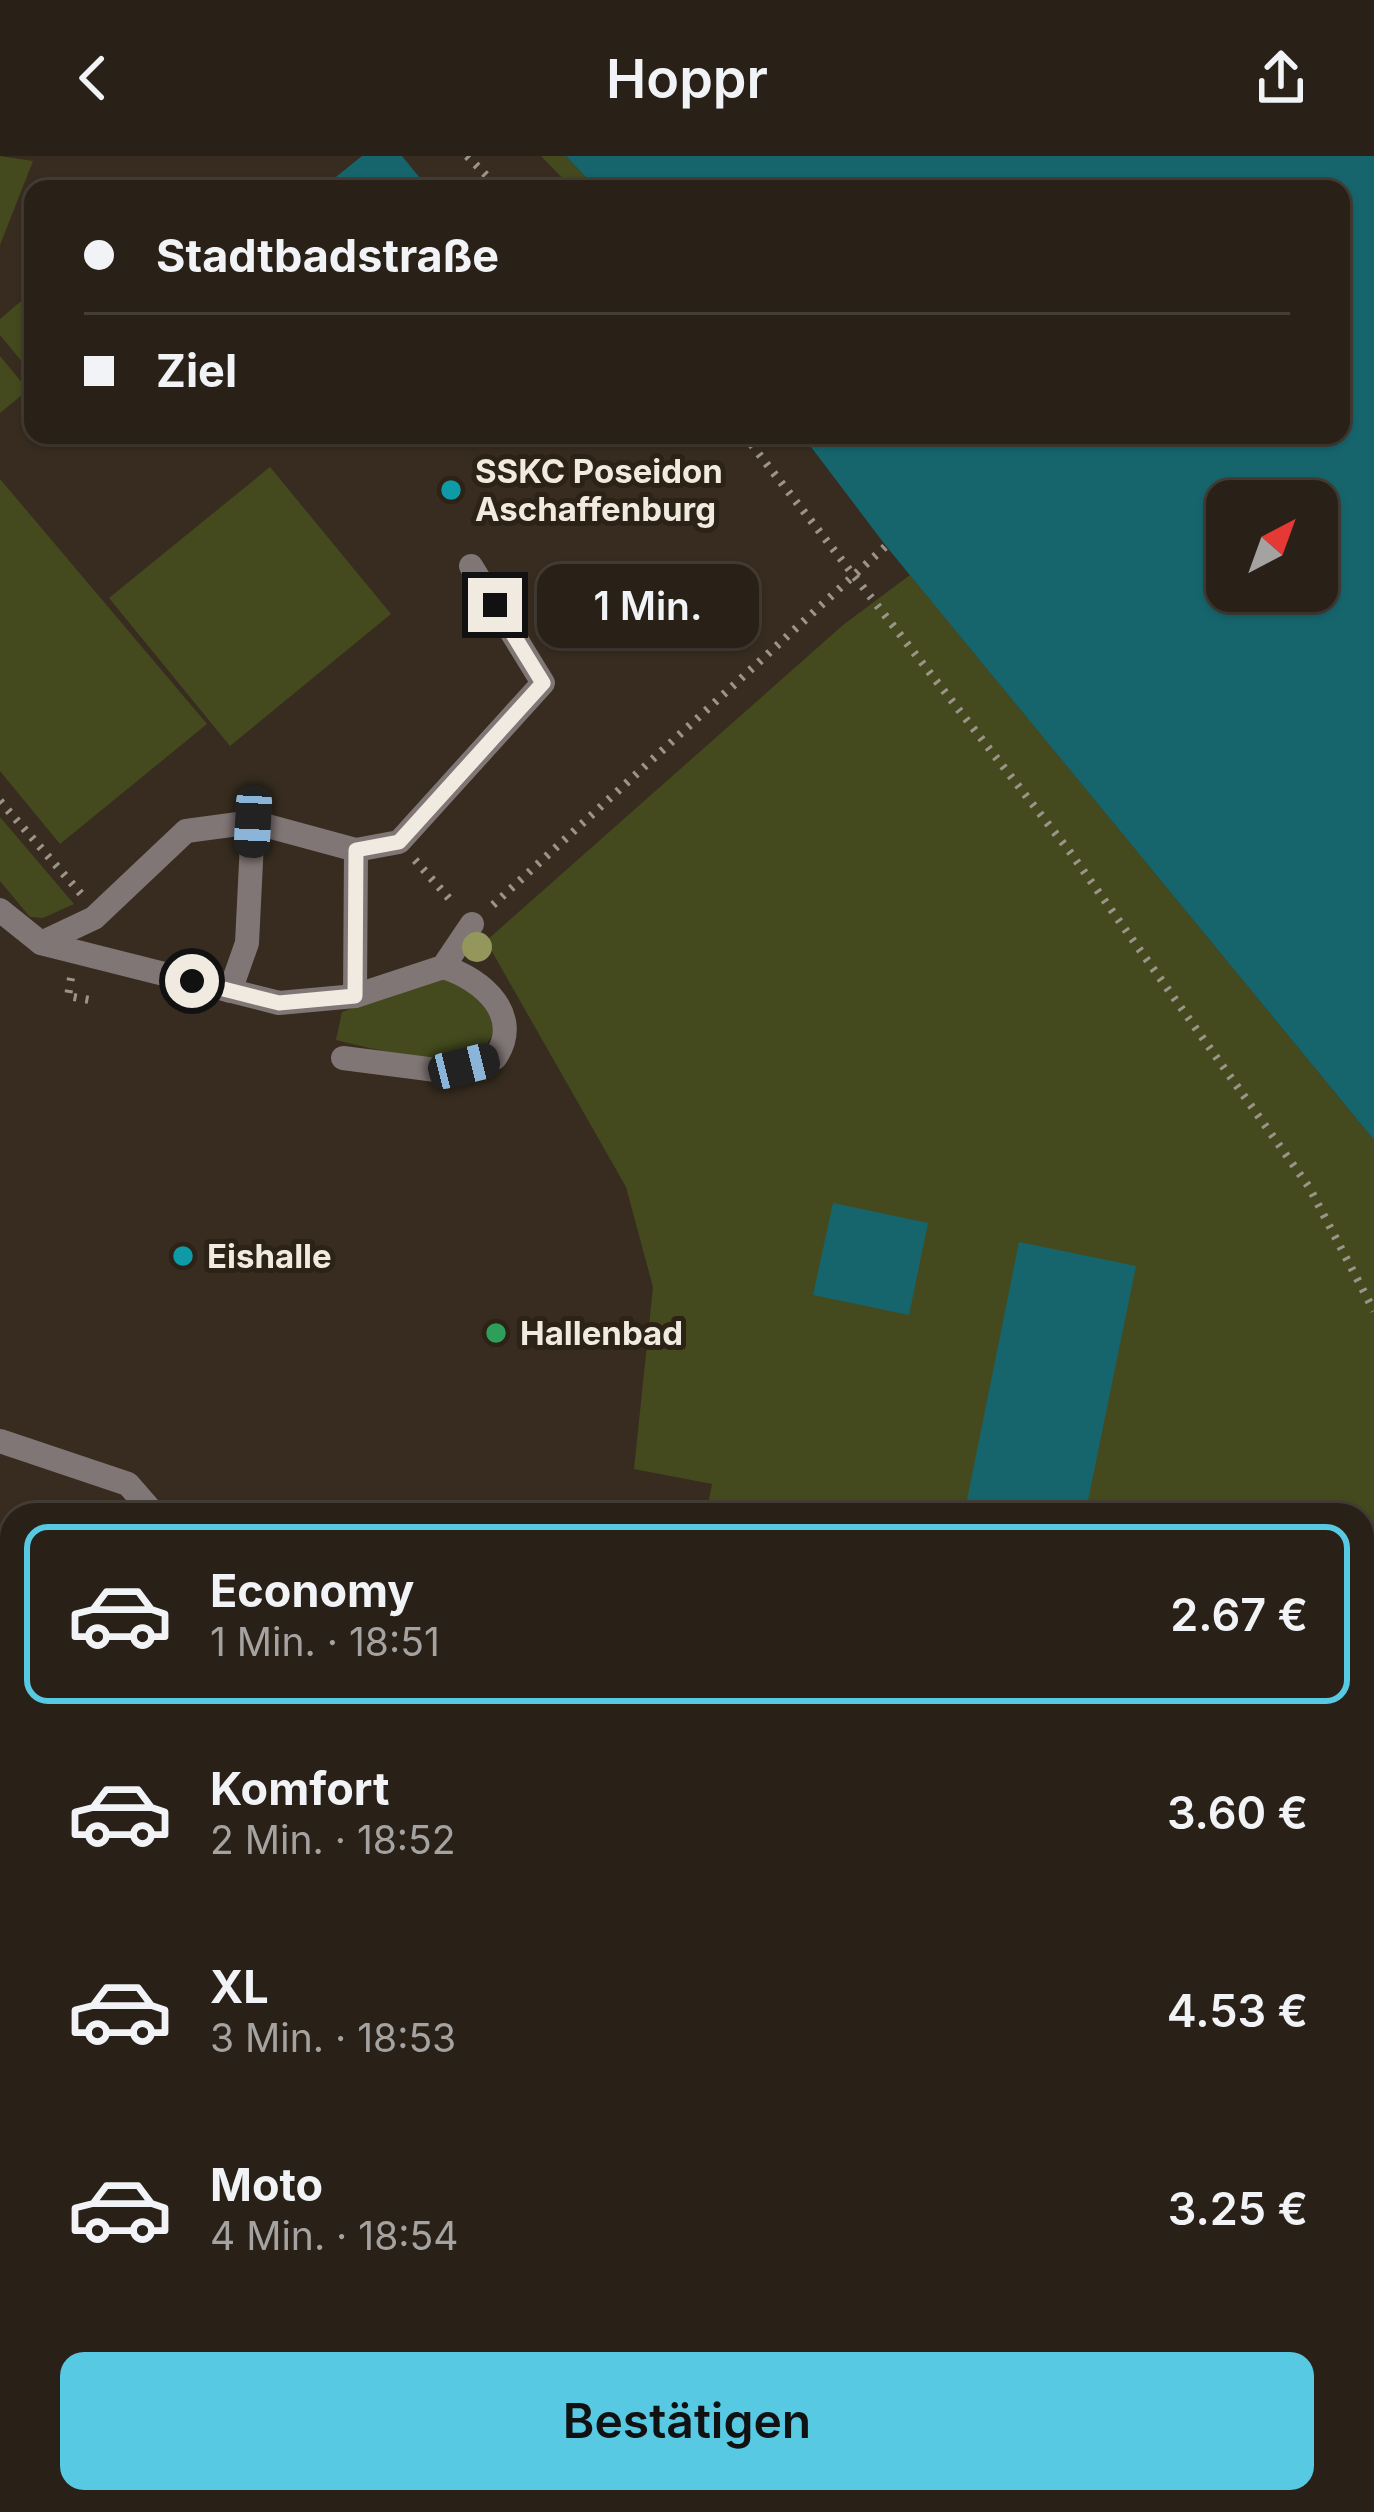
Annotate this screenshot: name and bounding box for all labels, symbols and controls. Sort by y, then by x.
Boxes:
icon: back [60,45,126,111]
icon: share [1248,45,1314,111]
text: Hoppr [606,46,768,111]
text: Stadtbadstraße [156,228,499,283]
text: Ziel [156,343,237,398]
place label: SSKC Poseidon Aschaffenburg [475,451,723,529]
marker: SSKC Poseidon Aschaffenburg [438,477,464,503]
north arrow [1206,480,1338,612]
map controls [1206,480,1338,612]
callout: 1 Min. [537,563,759,647]
route end [468,578,522,632]
text: 1 Min. [594,582,702,629]
car [233,785,273,859]
route start [165,954,219,1008]
car [425,1040,503,1092]
place label: Eishalle [207,1236,332,1276]
marker: Eishalle [170,1243,196,1269]
place label: Hallenbad [520,1313,683,1353]
marker: Hallenbad [483,1320,509,1346]
icon: car [66,1560,174,1668]
text: Economy [210,1563,414,1618]
text: 2.67 € [1170,1587,1308,1642]
text: 1 Min. · 18:51 [210,1618,440,1665]
icon: car [66,1758,174,1866]
text: Komfort [210,1761,389,1816]
text: 3.60 € [1167,1785,1308,1840]
text: 2 Min. · 18:52 [210,1816,456,1863]
icon: car [66,1956,174,2064]
text: XL [210,1959,269,2014]
text: 4.53 € [1167,1983,1308,2038]
text: 3 Min. · 18:53 [210,2014,456,2061]
icon: car [66,2154,174,2262]
text: Moto [210,2157,323,2212]
text: 3.25 € [1168,2181,1308,2236]
text: 4 Min. · 18:54 [210,2212,458,2259]
button: Bestätigen [60,2352,1314,2490]

